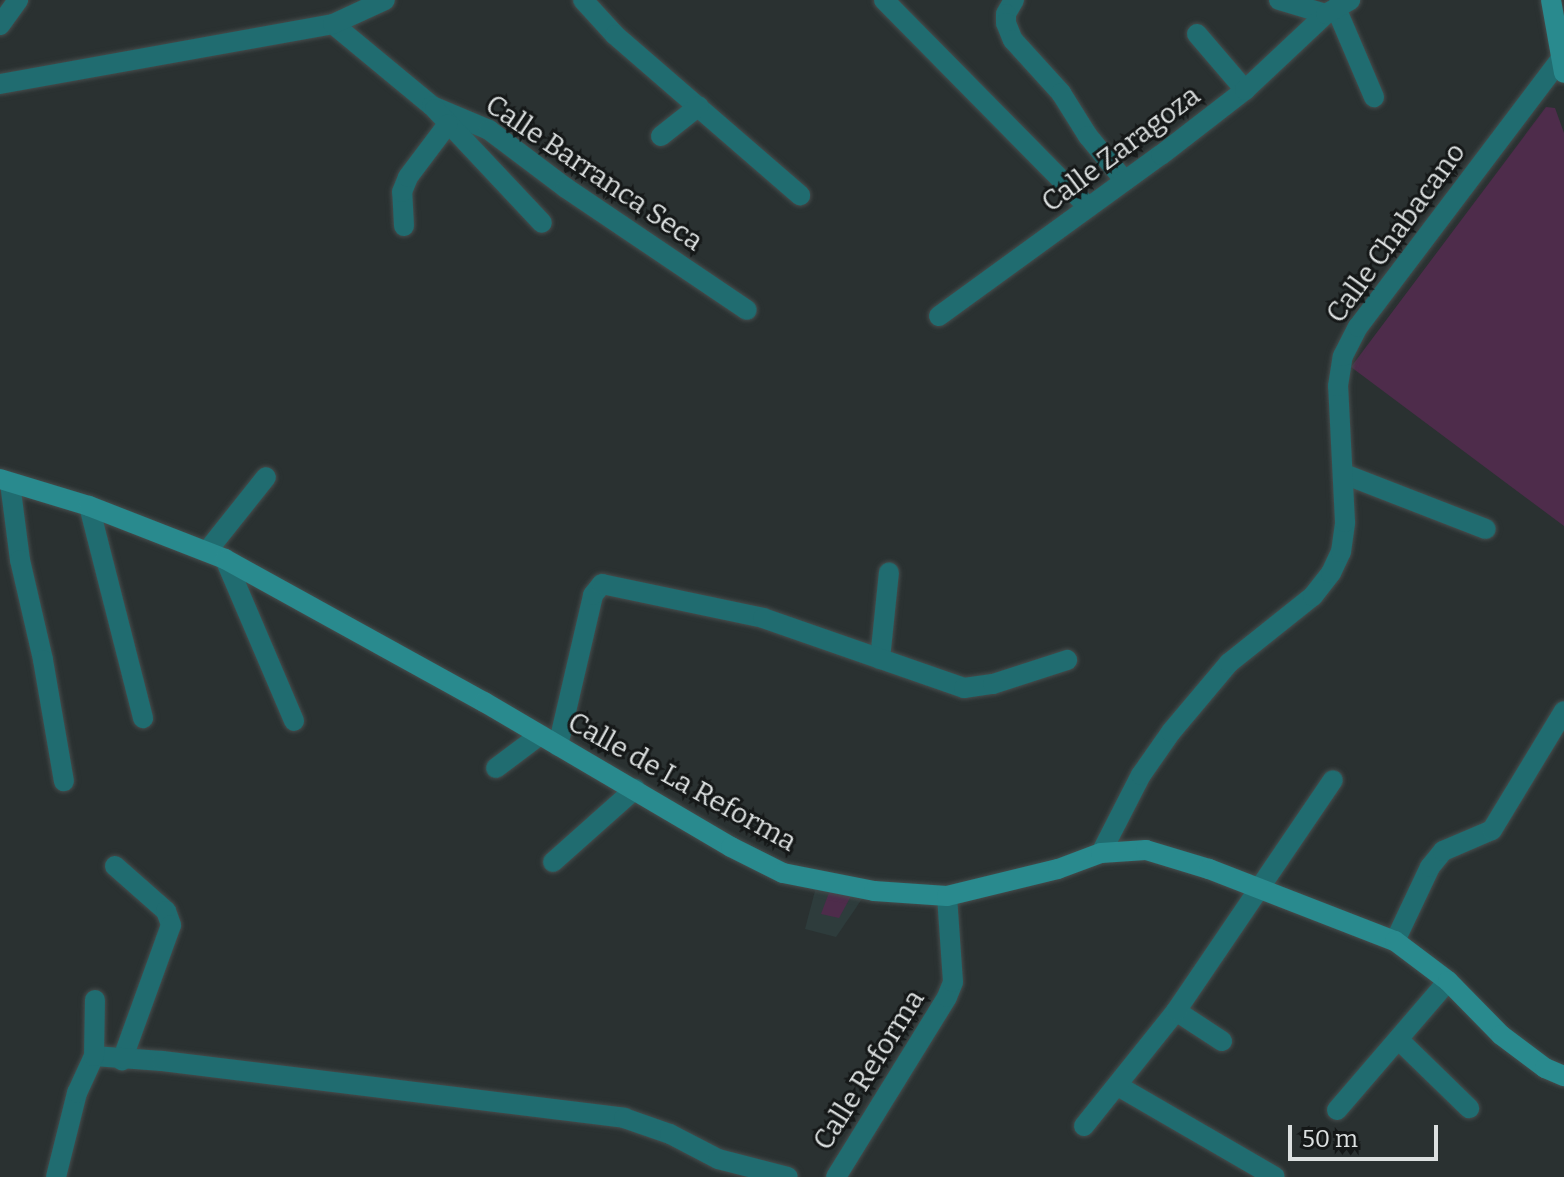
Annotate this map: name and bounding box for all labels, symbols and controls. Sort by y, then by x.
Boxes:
street label: Calle Zaragoza [1035,79,1207,219]
street label: Calle Barranca Seca [479,88,709,258]
street label: Calle Chabacano [1319,136,1473,330]
street label: Calle de La Reforma [562,705,802,859]
street label: Calle Reforma [806,984,932,1156]
scale bar [1292,1109,1442,1159]
text: 50 m [1302,1125,1358,1153]

